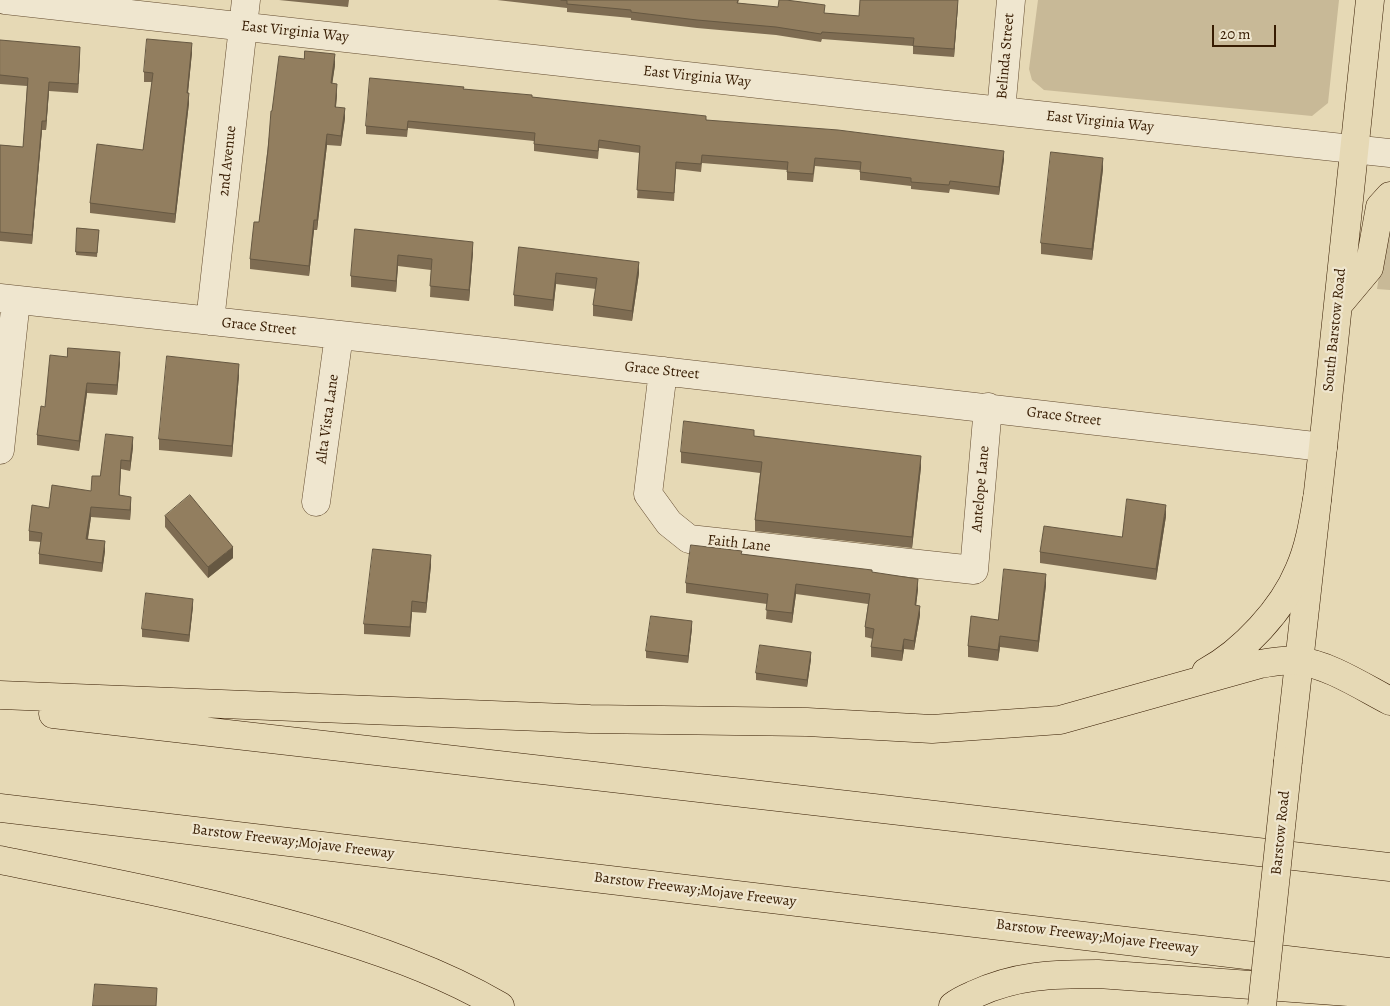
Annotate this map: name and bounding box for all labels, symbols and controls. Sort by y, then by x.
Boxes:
street label: Belinda Street [993,12,1019,100]
scale bar [1215,15,1279,47]
street label: East Virginia Way [240,17,350,47]
text: 20 m [1220,24,1251,44]
street label: East Virginia Way [642,62,752,92]
street label: East Virginia Way [1045,107,1155,137]
street label: 2nd Avenue [215,125,241,197]
street label: South Barstow Road [1320,267,1350,393]
street label: Grace Street [221,314,297,340]
street label: Grace Street [624,358,700,384]
street label: Alta Vista Lane [313,373,343,465]
street label: Grace Street [1026,403,1102,431]
street label: Antelope Lane [968,445,994,533]
street label: Faith Lane [706,532,772,556]
street label: Barstow Road [1268,790,1294,876]
street label: Barstow Freeway;Mojave Freeway [191,821,395,863]
street label: Barstow Freeway;Mojave Freeway [593,869,797,911]
street label: Barstow Freeway;Mojave Freeway [995,916,1199,958]

